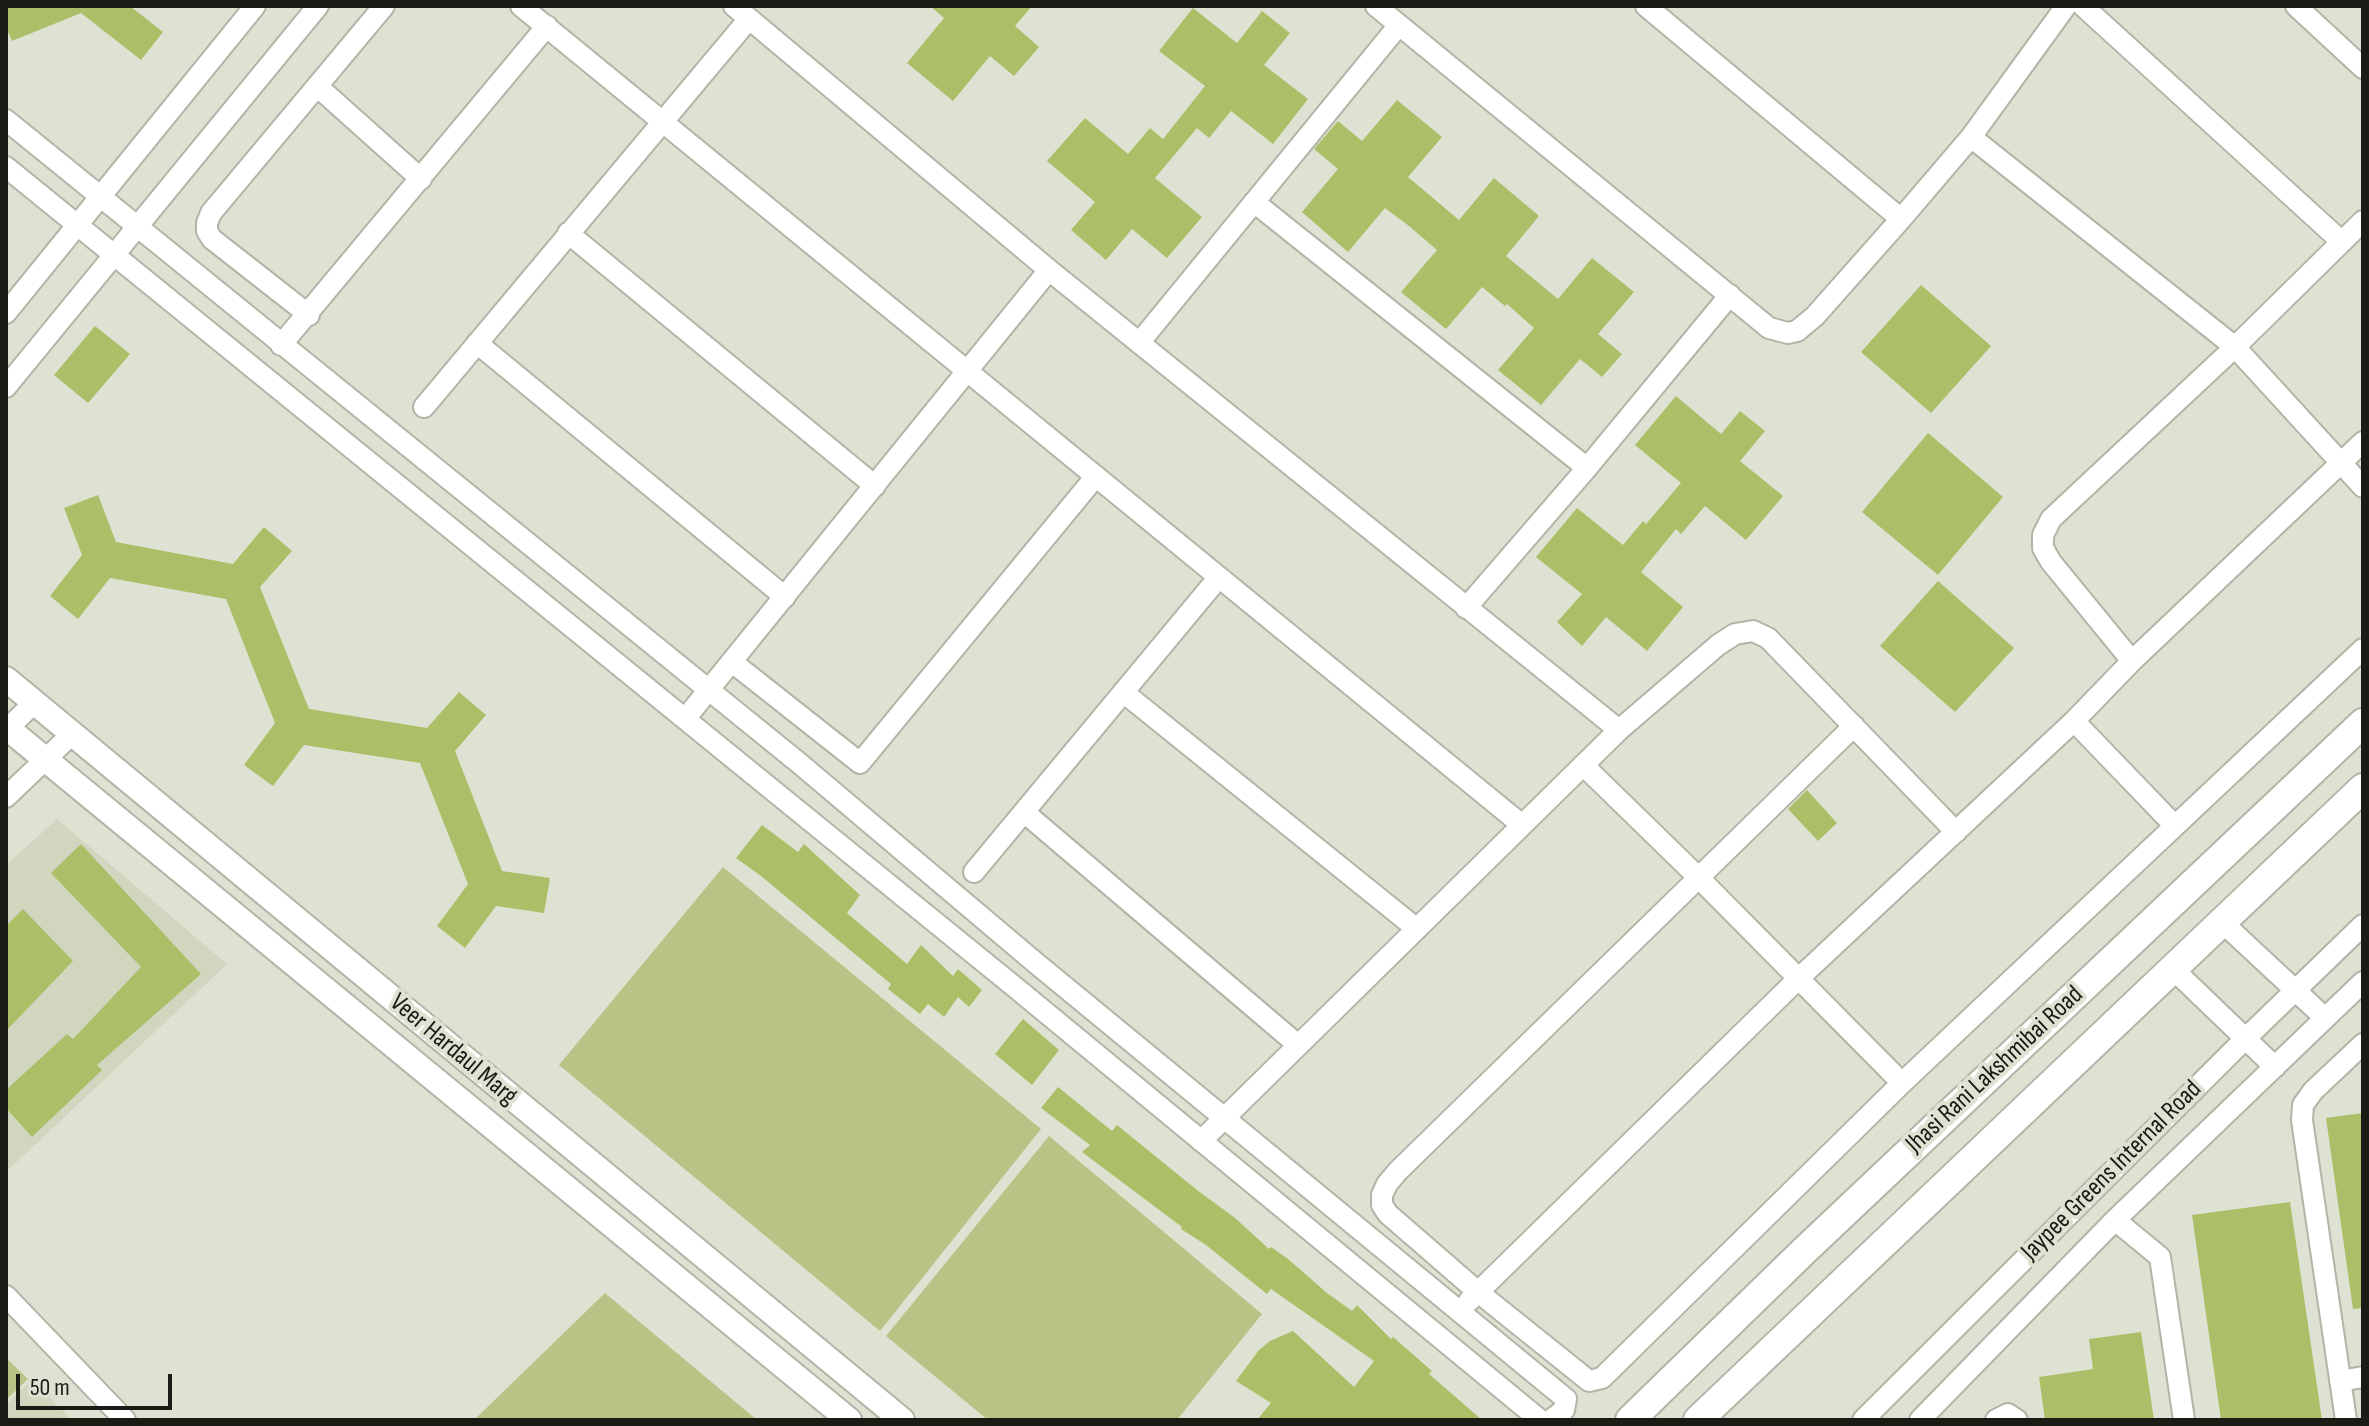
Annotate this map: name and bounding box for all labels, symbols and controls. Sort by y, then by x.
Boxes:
street label: Jhasi Rani Lakshmibai Road [1900,980,2090,1160]
street label: Veer Hardaul Marg [383,988,523,1112]
street label: Jaypee Greens Internal Road [2015,1074,2209,1268]
scale bar [20,1358,176,1408]
text: 50 m [30,1373,70,1402]

